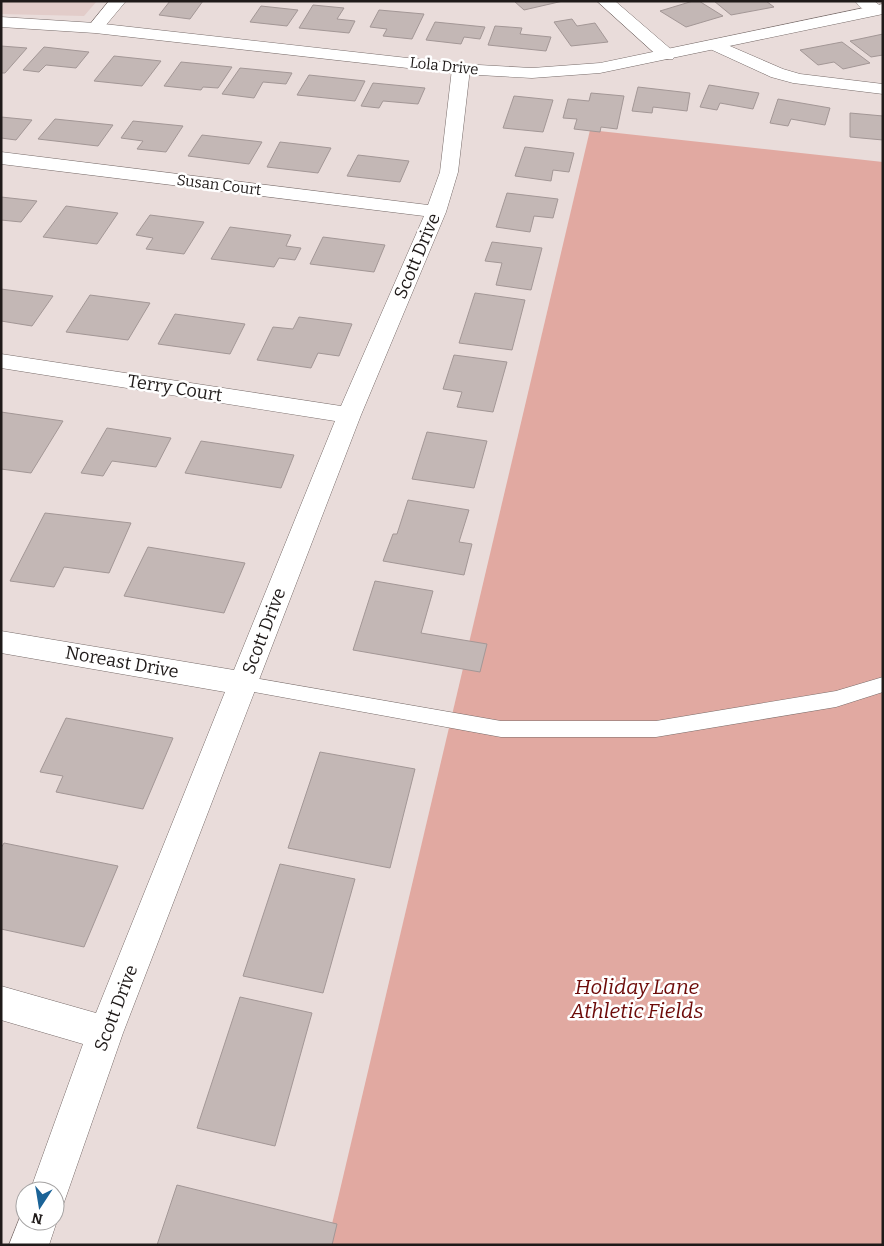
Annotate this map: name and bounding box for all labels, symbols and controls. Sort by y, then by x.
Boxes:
street label: Lola Drive [409,53,479,79]
street label: Susan Court [176,171,263,199]
street label: Scott Drive [389,210,445,302]
street label: Terry Court [126,370,224,406]
street label: Scott Drive [237,585,291,677]
street label: Noreast Drive [64,641,180,683]
street label: Scott Drive [89,962,143,1054]
park label: Holiday Lane Athletic Fields [570,974,703,1024]
north arrow [15,1181,65,1231]
text: N [30,1209,44,1228]

